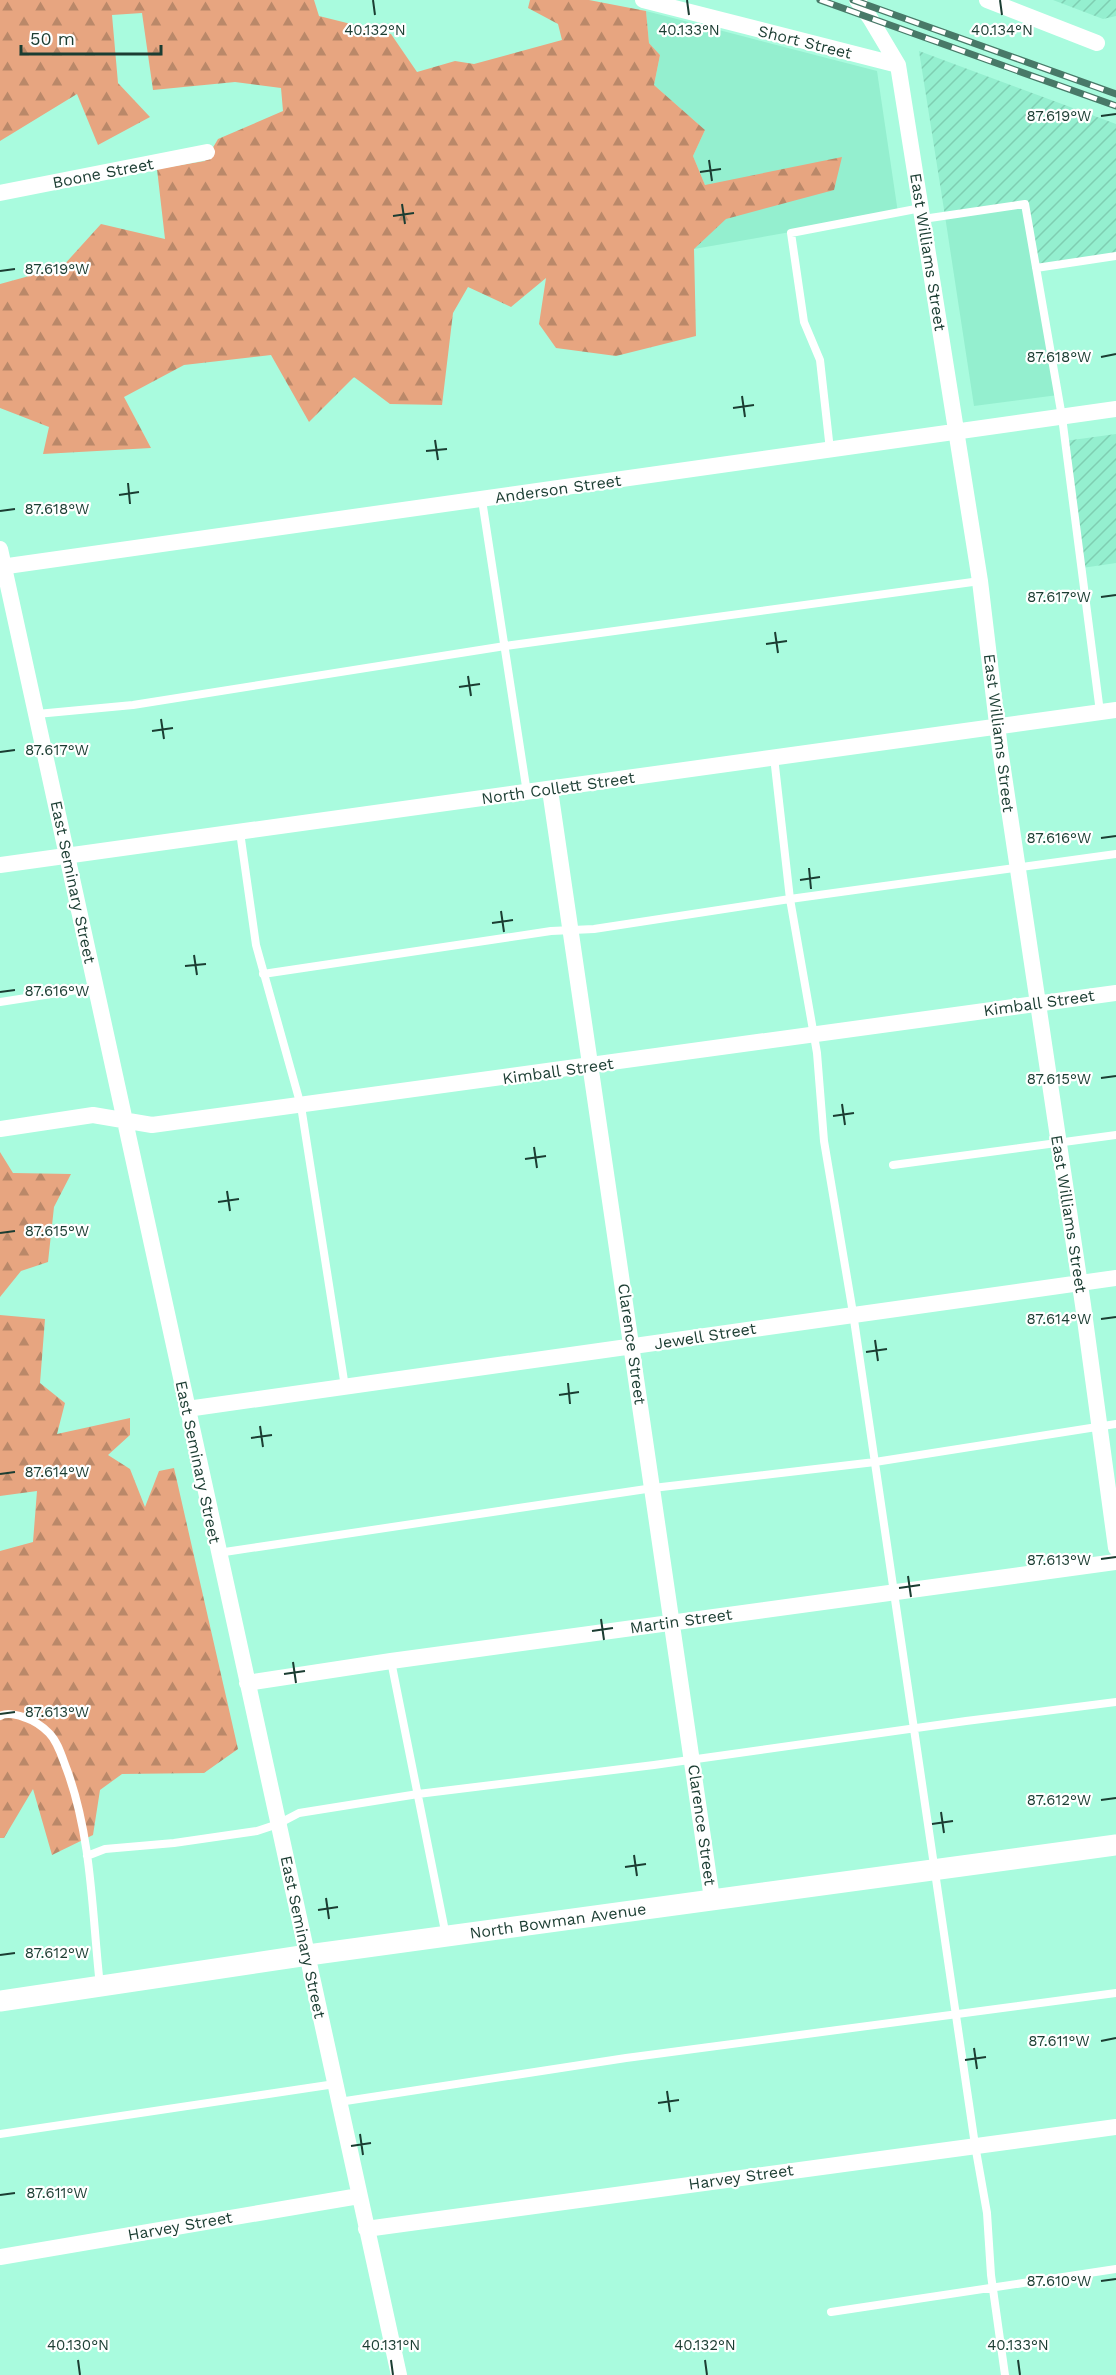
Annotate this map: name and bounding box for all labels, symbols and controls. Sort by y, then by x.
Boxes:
scale bar [21,18,160,56]
text: 40.132°N [344,21,406,39]
text: 40.133°N [658,21,720,39]
street label: Short Street [756,21,854,63]
text: 40.134°N [971,21,1033,39]
text: 50 m [30,28,75,49]
text: 87.619°W [1027,107,1091,125]
street label: Boone Street [51,154,155,192]
street label: East Williams Street [906,172,950,333]
text: 87.619°W [25,260,89,278]
text: 87.618°W [1027,348,1091,366]
street label: Anderson Street [494,471,623,507]
text: 87.618°W [25,500,89,518]
text: 87.617°W [1027,588,1091,606]
street label: East Williams Street [980,653,1018,814]
text: 87.617°W [25,741,89,759]
street label: North Collett Street [480,768,636,808]
street label: East Seminary Street [46,799,100,965]
text: 87.616°W [1027,829,1091,847]
text: 87.616°W [25,982,89,1000]
street label: Kimball Street [982,986,1096,1020]
street label: Kimball Street [501,1054,615,1088]
text: 87.615°W [1027,1070,1091,1088]
street label: East Williams Street [1047,1134,1091,1295]
text: 87.615°W [25,1222,89,1240]
street label: Clarence Street [614,1282,650,1406]
text: 87.614°W [1027,1310,1091,1328]
street label: Jewell Street [653,1319,758,1353]
street label: East Seminary Street [171,1379,225,1545]
text: 87.614°W [25,1463,89,1481]
text: 87.613°W [1027,1551,1091,1569]
street label: Martin Street [629,1604,734,1638]
text: 87.613°W [25,1703,89,1721]
street label: Clarence Street [684,1763,720,1887]
text: 87.612°W [1027,1791,1091,1809]
street label: East Seminary Street [276,1854,330,2020]
street label: North Bowman Avenue [468,1899,648,1943]
text: 87.612°W [25,1944,89,1962]
text: 87.611°W [1028,2032,1090,2050]
street label: Harvey Street [687,2160,795,2194]
text: 87.611°W [26,2184,88,2202]
street label: Harvey Street [126,2207,234,2245]
text: 87.610°W [1027,2272,1092,2290]
text: 40.130°N [47,2336,109,2354]
text: 40.131°N [362,2336,420,2354]
text: 40.132°N [674,2336,736,2354]
text: 40.133°N [987,2336,1049,2354]

